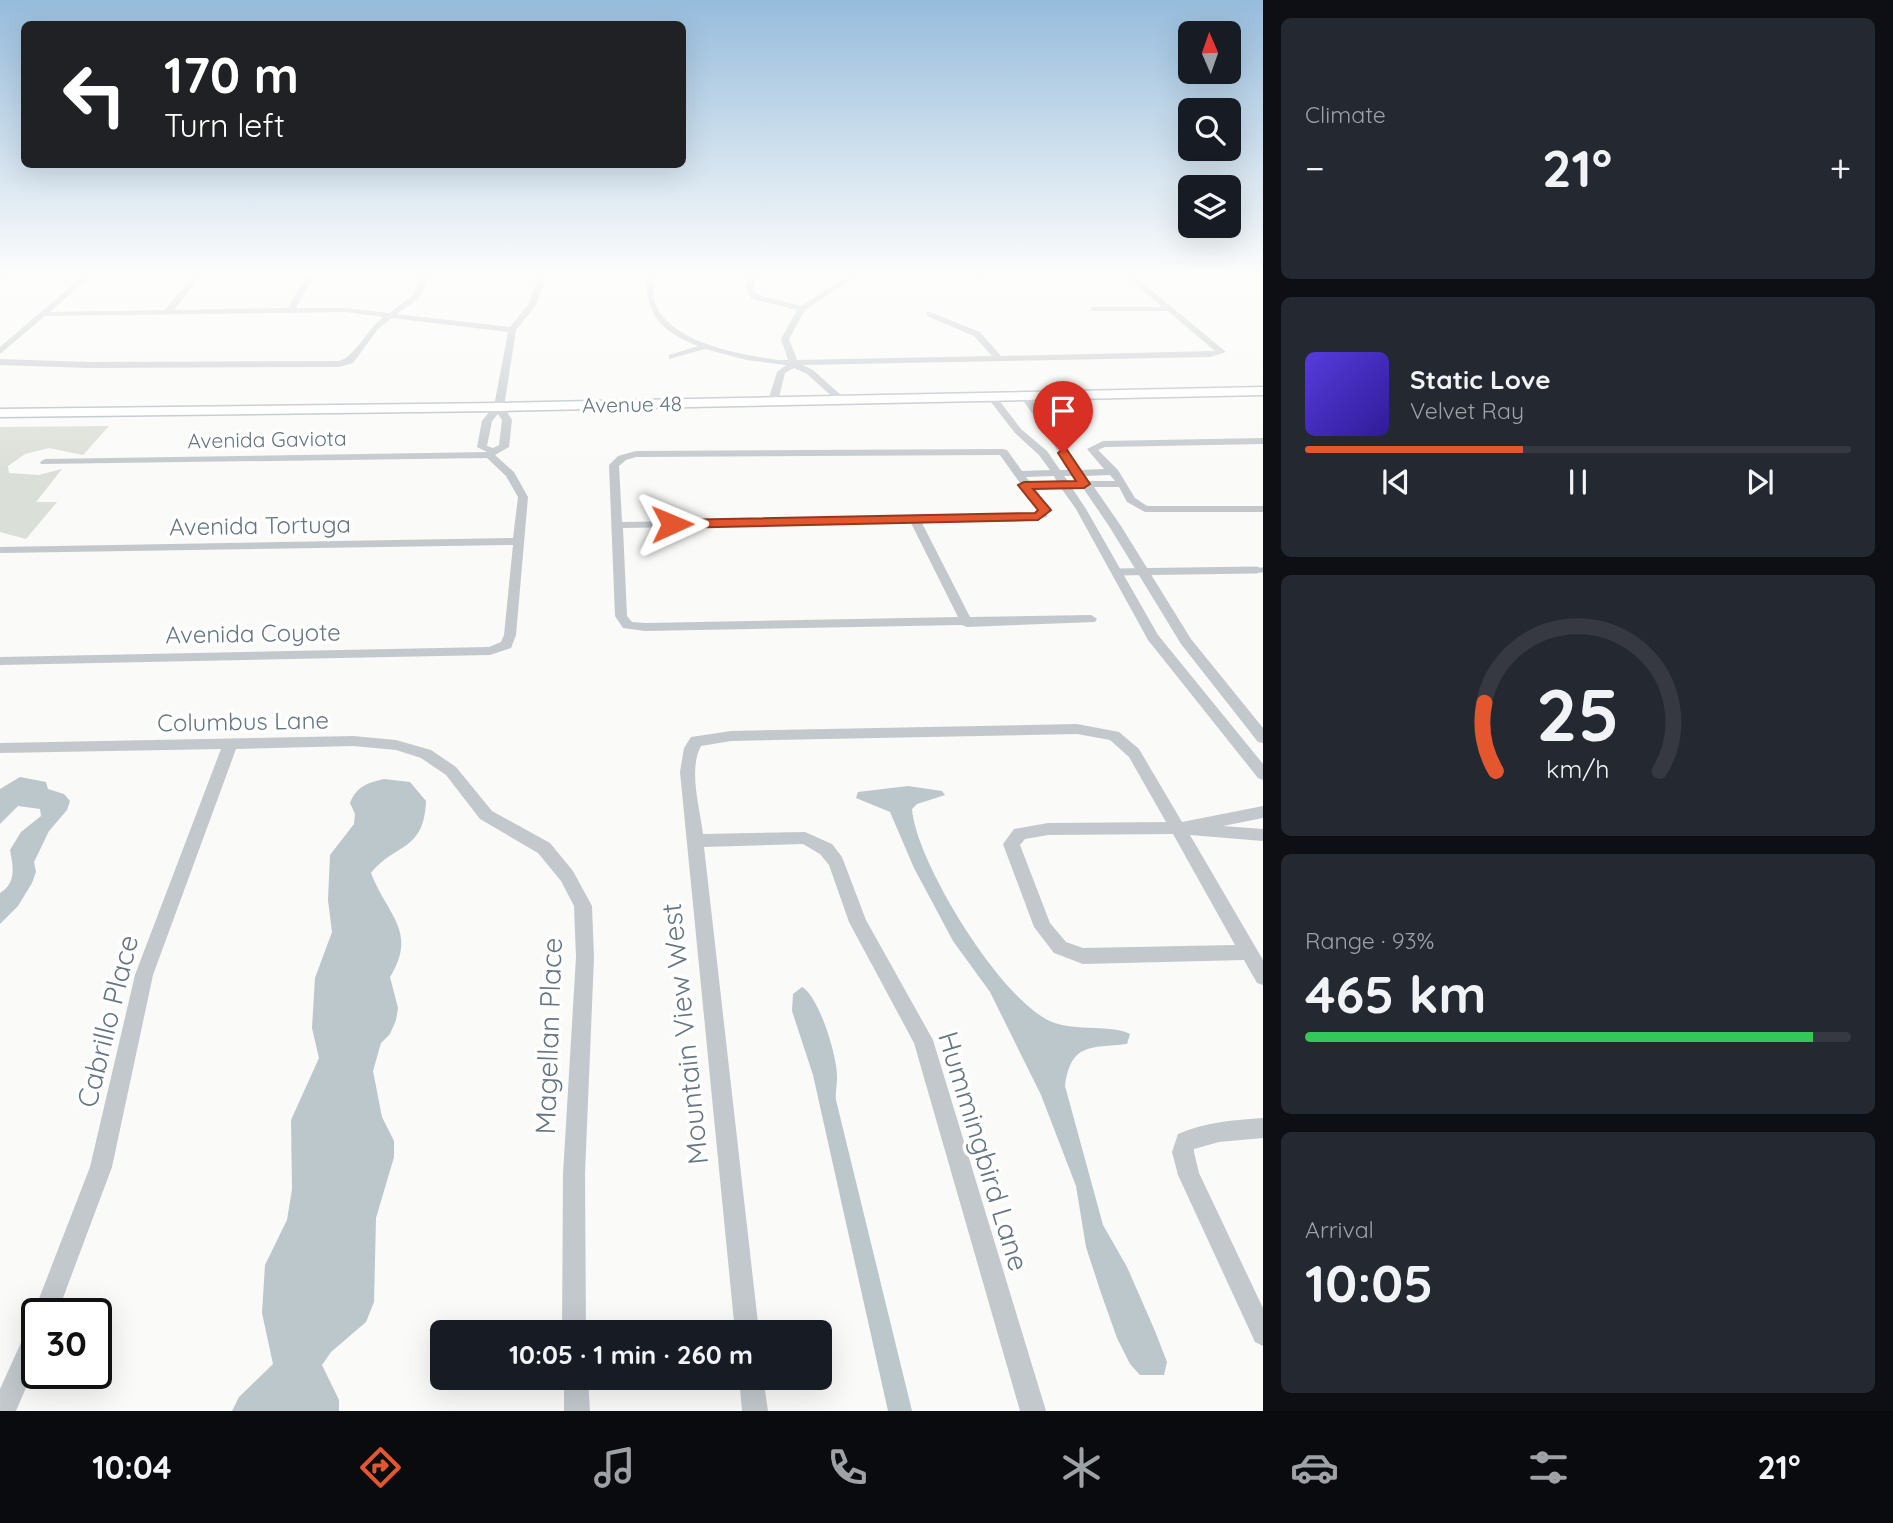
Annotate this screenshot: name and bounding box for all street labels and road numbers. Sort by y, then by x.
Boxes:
street label: Avenue 48 [582,390,682,418]
street label: Avenida Gaviota [187,425,347,453]
street label: Avenida Tortuga [169,508,351,542]
street label: Avenida Coyote [165,616,341,650]
street label: Columbus Lane [157,705,329,737]
street label: Mountain View West [653,902,715,1166]
street label: Cabrillo Place [69,931,145,1111]
street label: Magellan Place [527,937,569,1135]
street label: Hummingbird Lane [931,1027,1037,1275]

